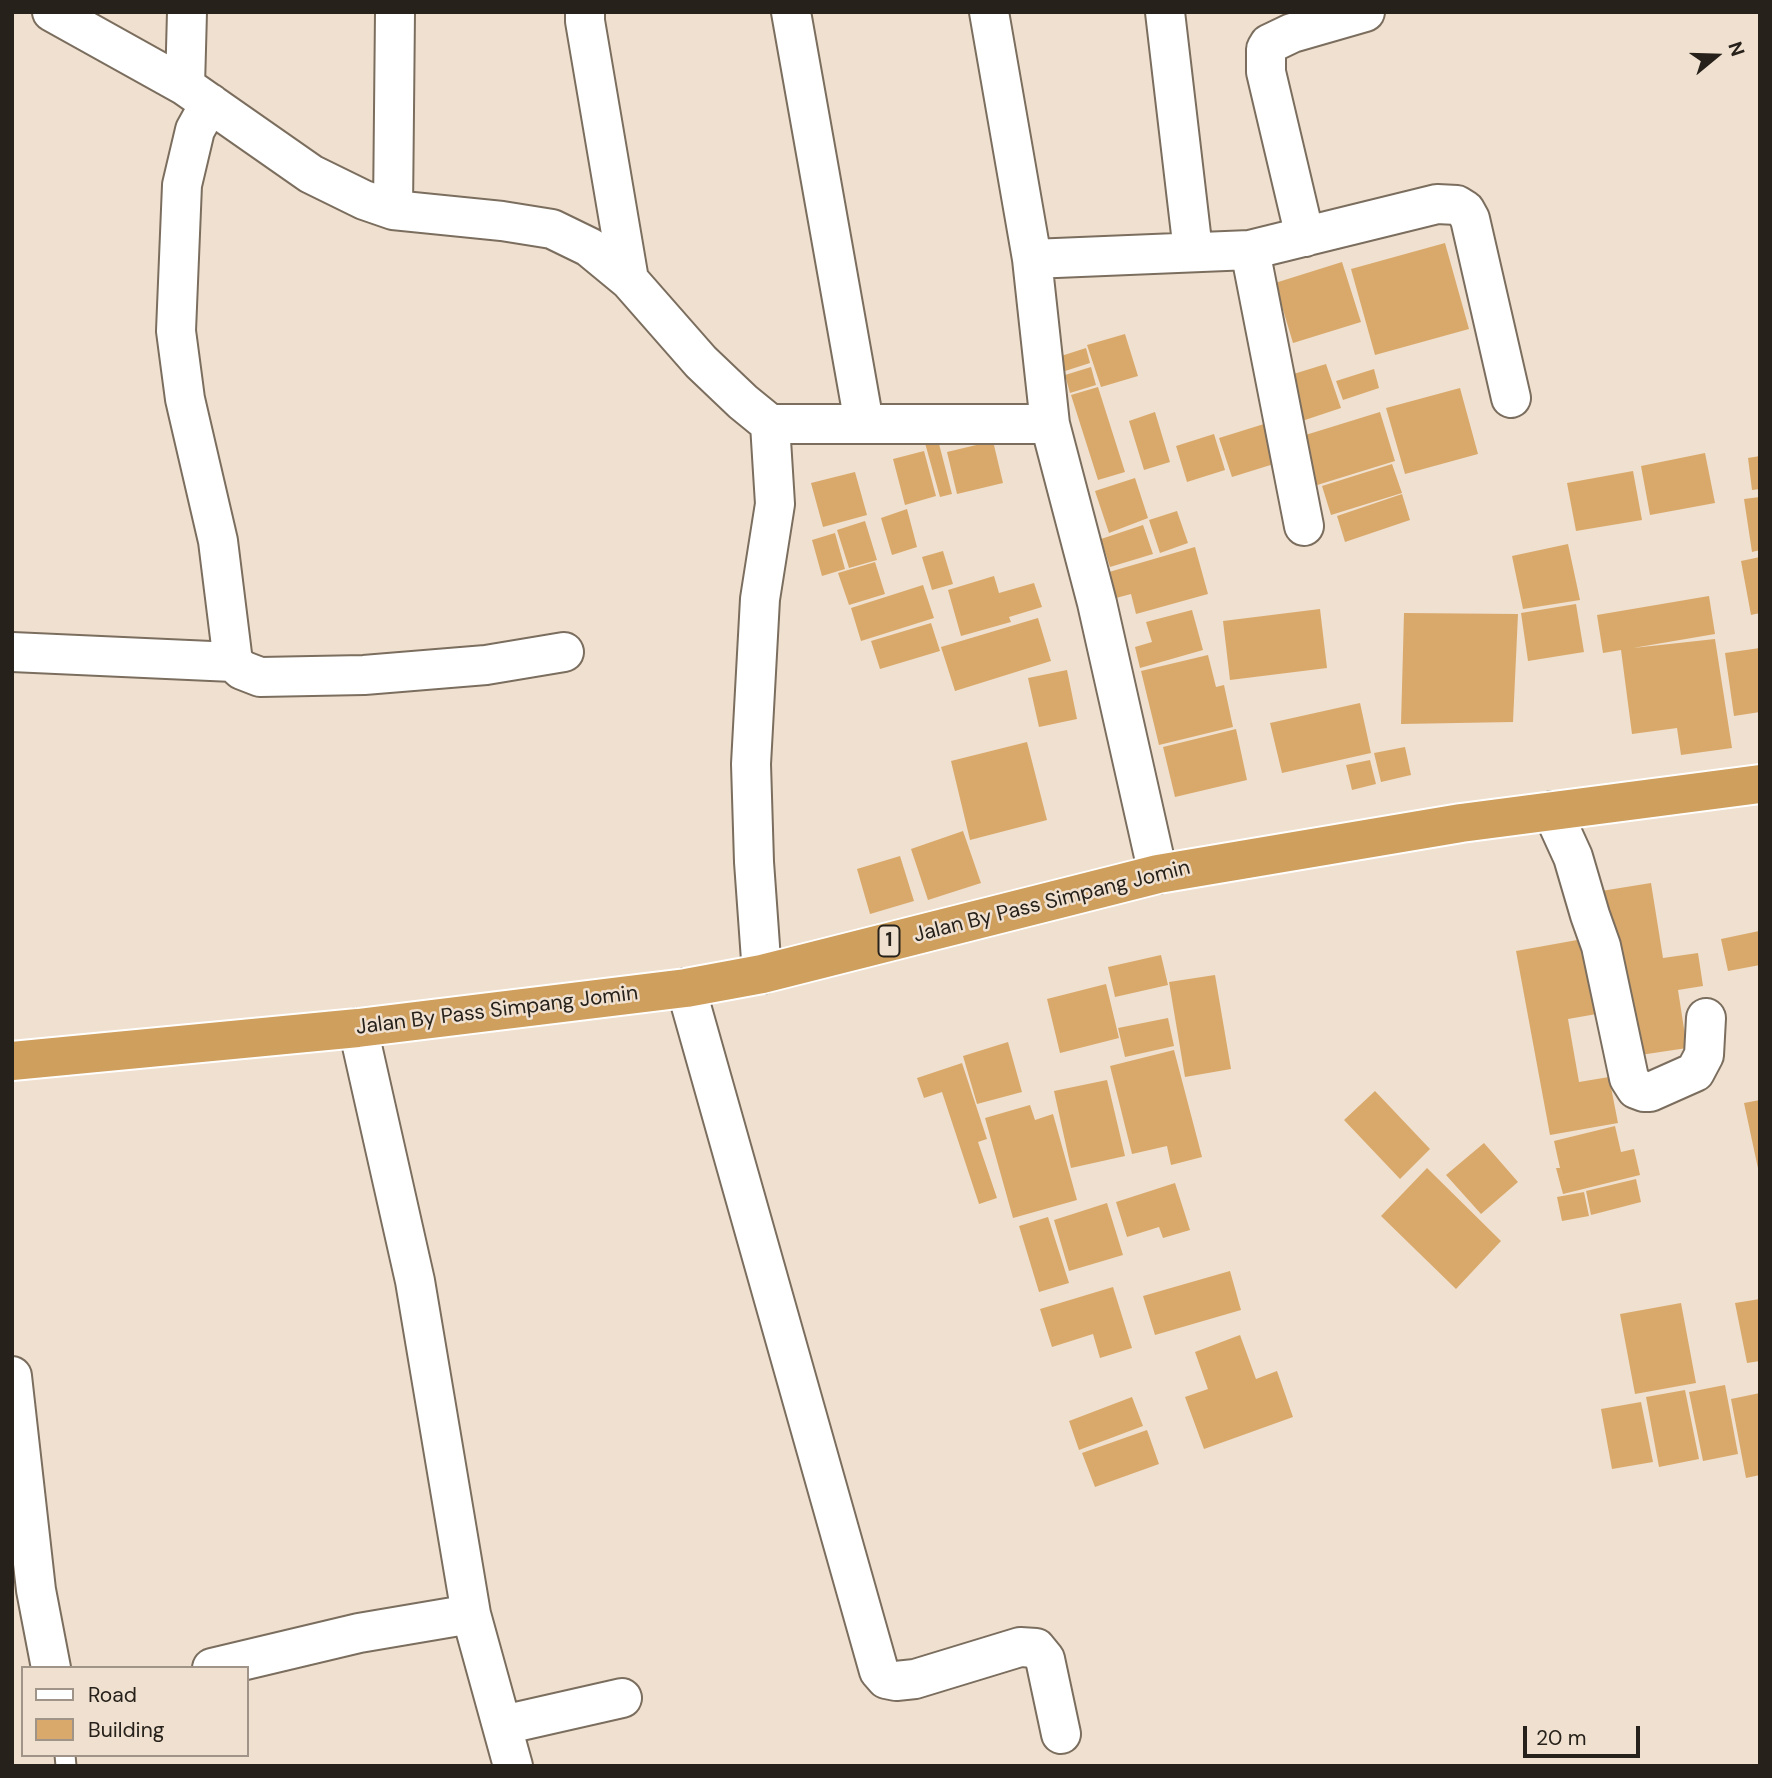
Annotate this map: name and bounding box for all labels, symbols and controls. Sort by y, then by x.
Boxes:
north arrow [1681,21,1751,91]
text: N [1722,38,1750,60]
street label: Jalan By Pass Simpang Jomin [911,855,1193,949]
road number: 1 [878,925,900,956]
street label: Jalan By Pass Simpang Jomin [355,981,639,1041]
legend [21,1666,248,1757]
text: Road [88,1681,137,1709]
scale bar [1527,1712,1644,1756]
text: Building [88,1716,164,1744]
text: 20 m [1536,1724,1587,1752]

